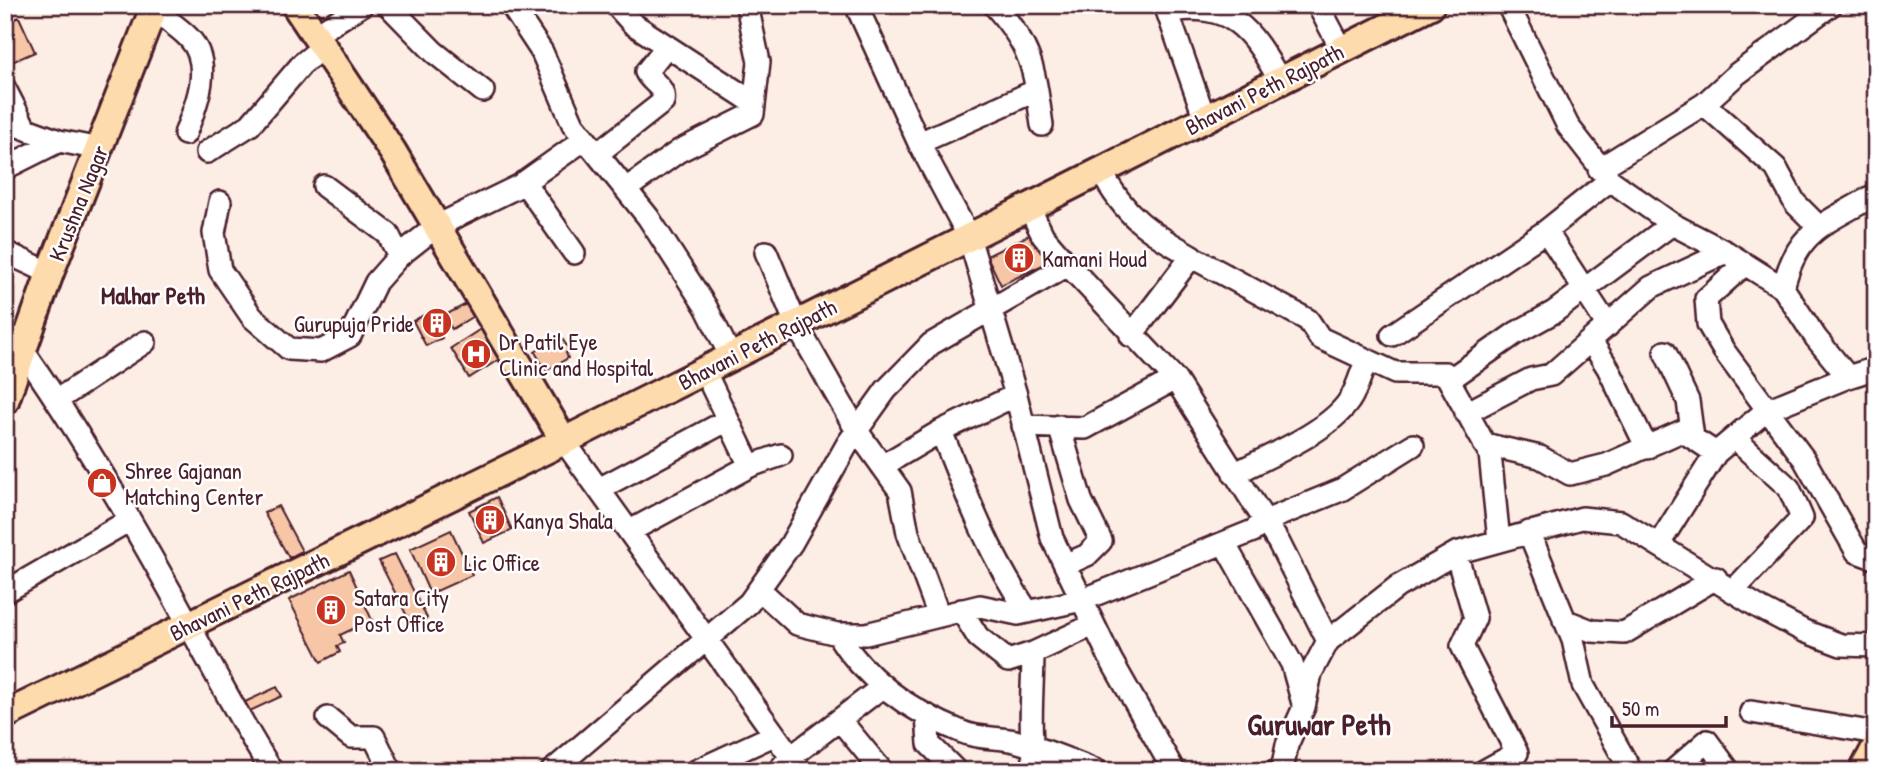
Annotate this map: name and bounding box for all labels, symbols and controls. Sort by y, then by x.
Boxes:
street label: Bhavani Peth Rajpath [1180,36,1349,142]
street label: Krushna Nagar [41,140,115,266]
building icon: Kamani Houd [1002,241,1036,275]
place label: Kamani Houd [1042,243,1147,274]
district label: Malhar Peth [101,279,205,311]
street label: Bhavani Peth Rajpath [673,291,842,397]
building icon: Gurupuja Pride [420,306,454,340]
place label: Gurupuja Pride [294,308,414,339]
place label: Dr Patil Eye Clinic and Hospital [499,326,654,383]
hospital icon: Dr Patil Eye Clinic and Hospital [459,337,493,371]
place label: Shree Gajanan Matching Center [125,455,263,512]
shop icon: Shree Gajanan Matching Center [85,466,119,500]
building icon: Kanya Shala [473,503,507,537]
place label: Kanya Shala [513,505,613,536]
street label: Bhavani Peth Rajpath [164,544,334,648]
building icon: Lic Office [424,545,458,579]
place label: Lic Office [464,547,540,578]
place label: Satara City Post Office [354,582,449,639]
building icon: Satara City Post Office [314,593,348,627]
scale bar [1612,685,1725,729]
text: 50 m [1622,694,1659,723]
district label: Guruwar Peth [1247,704,1391,744]

